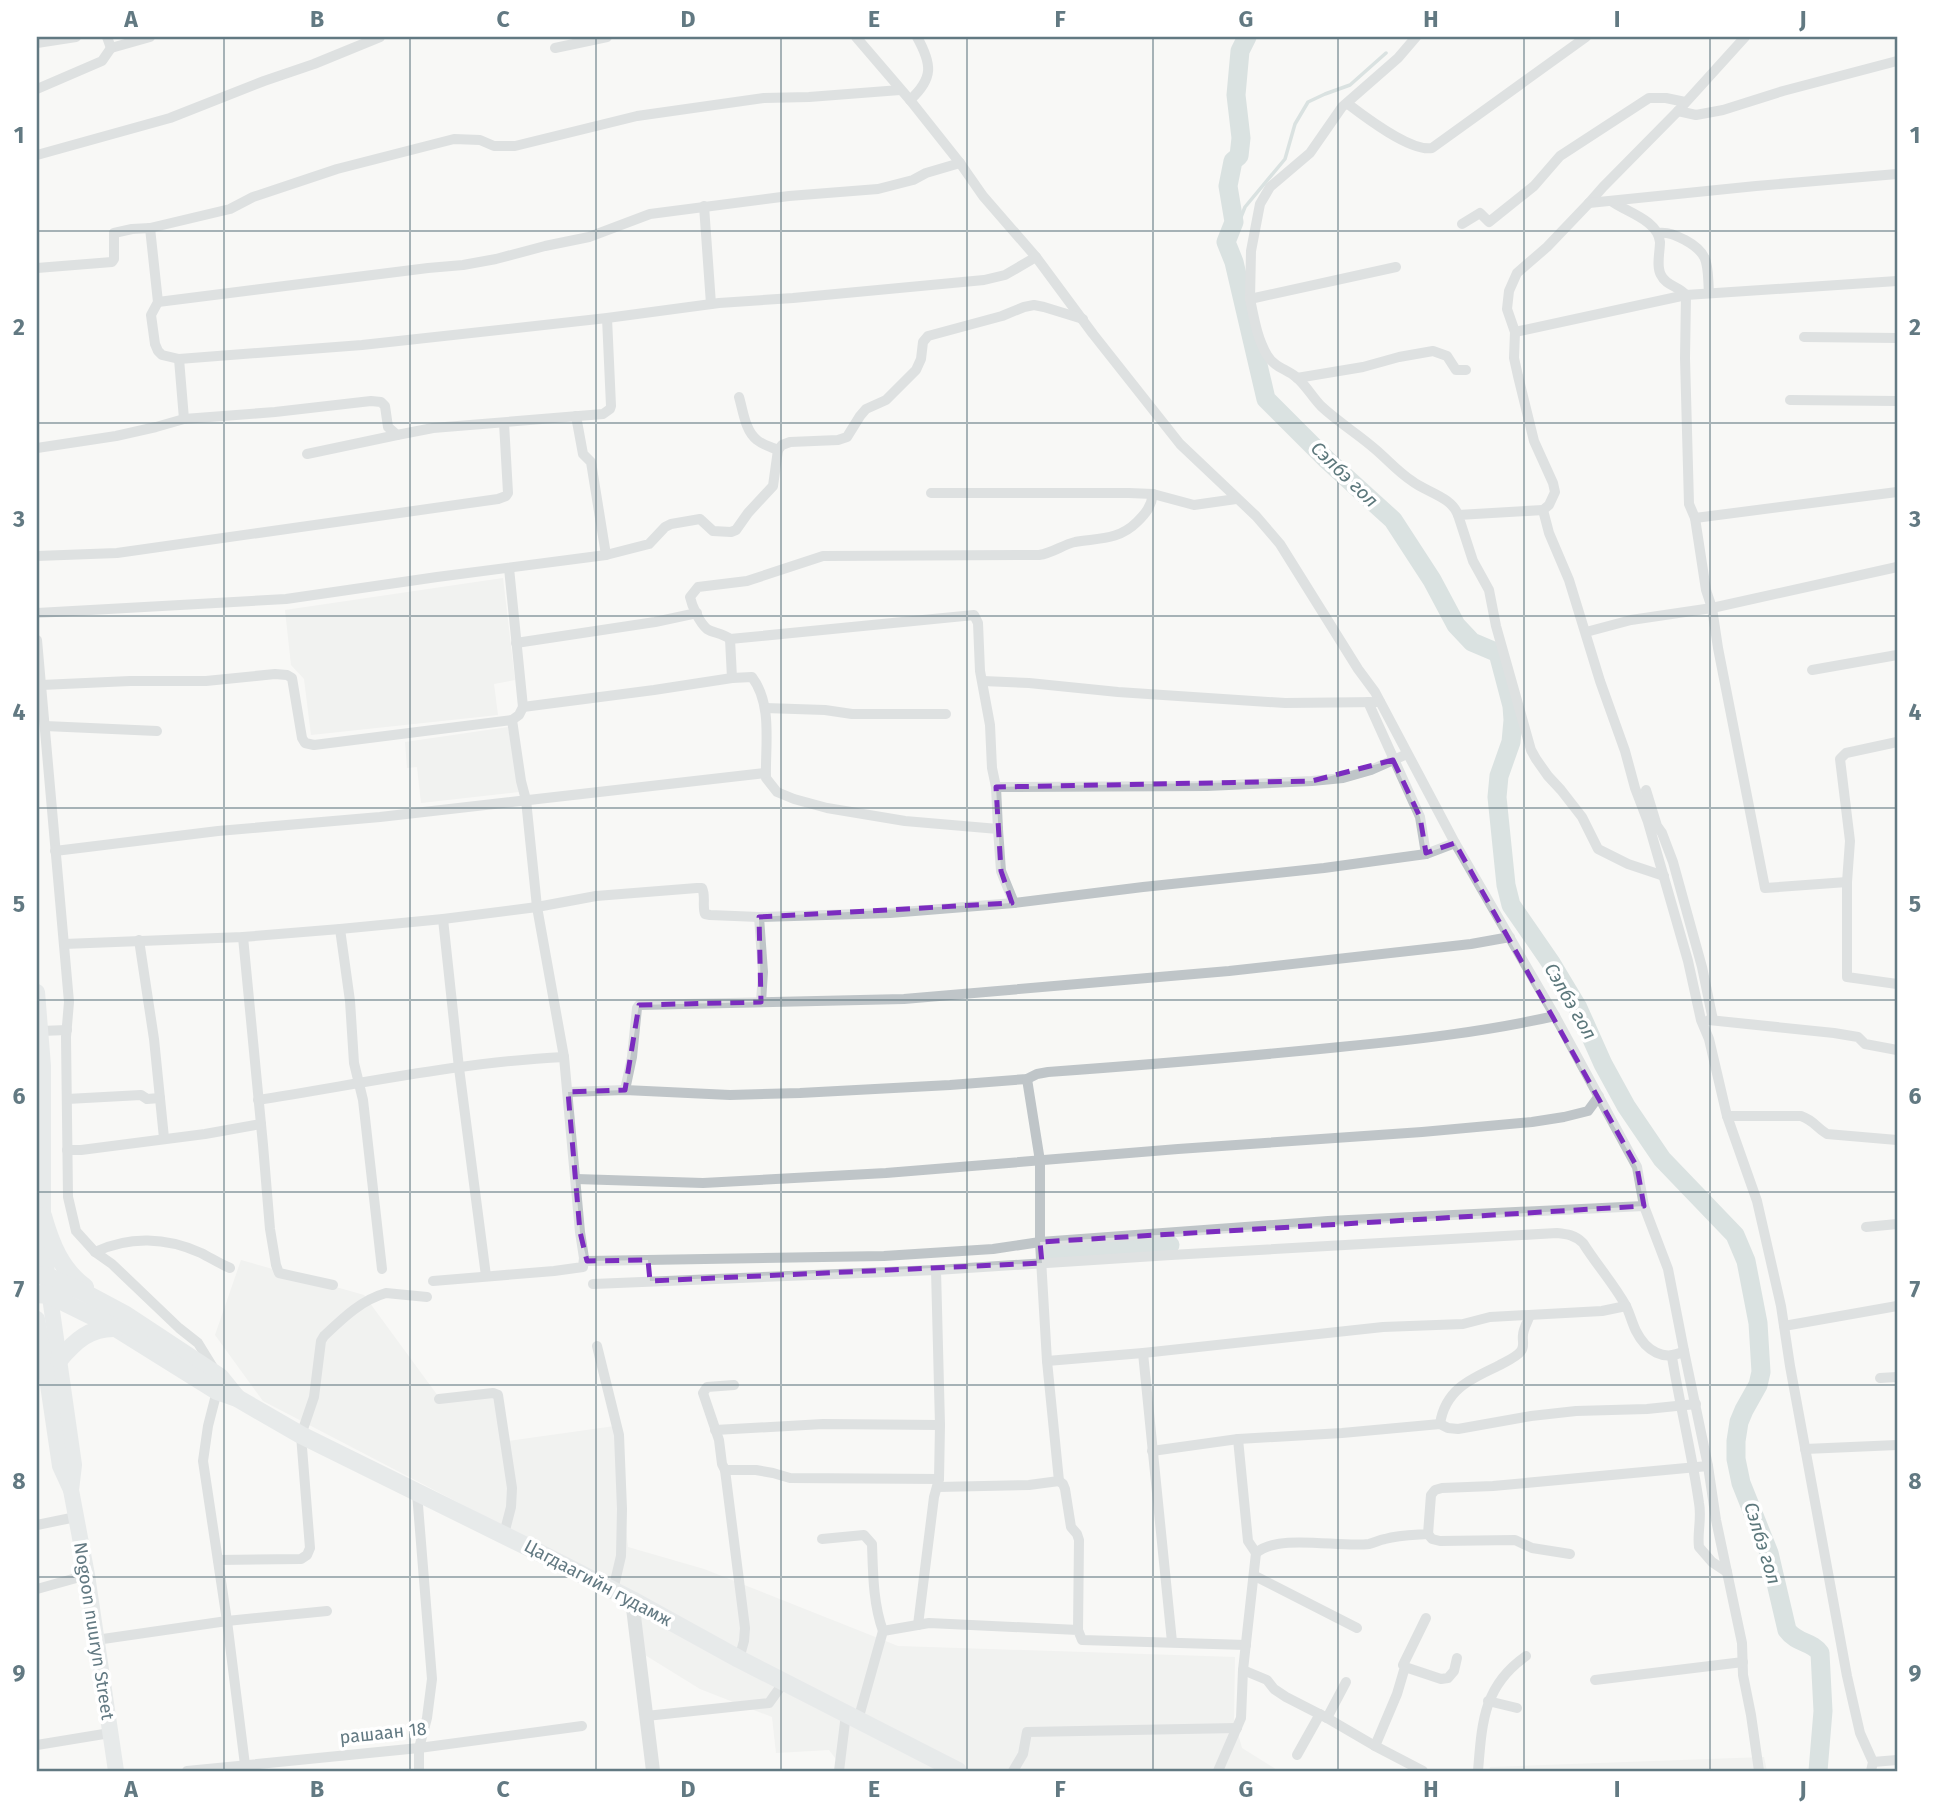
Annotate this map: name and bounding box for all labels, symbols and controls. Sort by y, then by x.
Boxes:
text: A [123,5,138,33]
text: B [310,5,324,33]
text: C [496,5,510,33]
text: D [681,5,696,33]
text: E [868,5,880,33]
text: F [1054,5,1066,33]
text: G [1239,5,1253,33]
text: H [1423,5,1439,33]
text: I [1614,5,1620,33]
text: J [1798,5,1807,33]
text: 1 [14,121,24,149]
text: 1 [1910,121,1920,149]
text: 2 [13,313,25,341]
text: 2 [1909,313,1921,341]
water label: Сэлбэ гол [1306,437,1383,512]
text: 3 [12,505,25,533]
text: 3 [1908,505,1921,533]
text: 4 [13,698,26,726]
text: 4 [1909,698,1922,726]
text: 5 [13,890,25,918]
text: 5 [1909,890,1921,918]
water label: Сэлбэ гол [1539,959,1602,1044]
text: 6 [13,1082,26,1110]
text: 6 [1909,1082,1922,1110]
text: 7 [14,1275,25,1303]
text: 7 [1910,1275,1921,1303]
text: 8 [12,1467,26,1495]
text: 8 [1908,1467,1922,1495]
water label: Сэлбэ гол [1739,1499,1786,1587]
street label: Цагдаагийн гудамж [520,1535,676,1631]
street label: Nogoon nuuryn Street [69,1541,119,1722]
text: 9 [13,1659,26,1687]
text: 9 [1909,1659,1922,1687]
street label: рашаан 18 [338,1717,428,1749]
text: A [123,1775,138,1803]
text: B [310,1775,324,1803]
text: C [496,1775,510,1803]
text: D [681,1775,696,1803]
text: E [868,1775,880,1803]
text: F [1054,1775,1066,1803]
text: G [1239,1775,1253,1803]
text: H [1423,1775,1439,1803]
text: I [1614,1775,1620,1803]
text: J [1798,1775,1807,1803]

